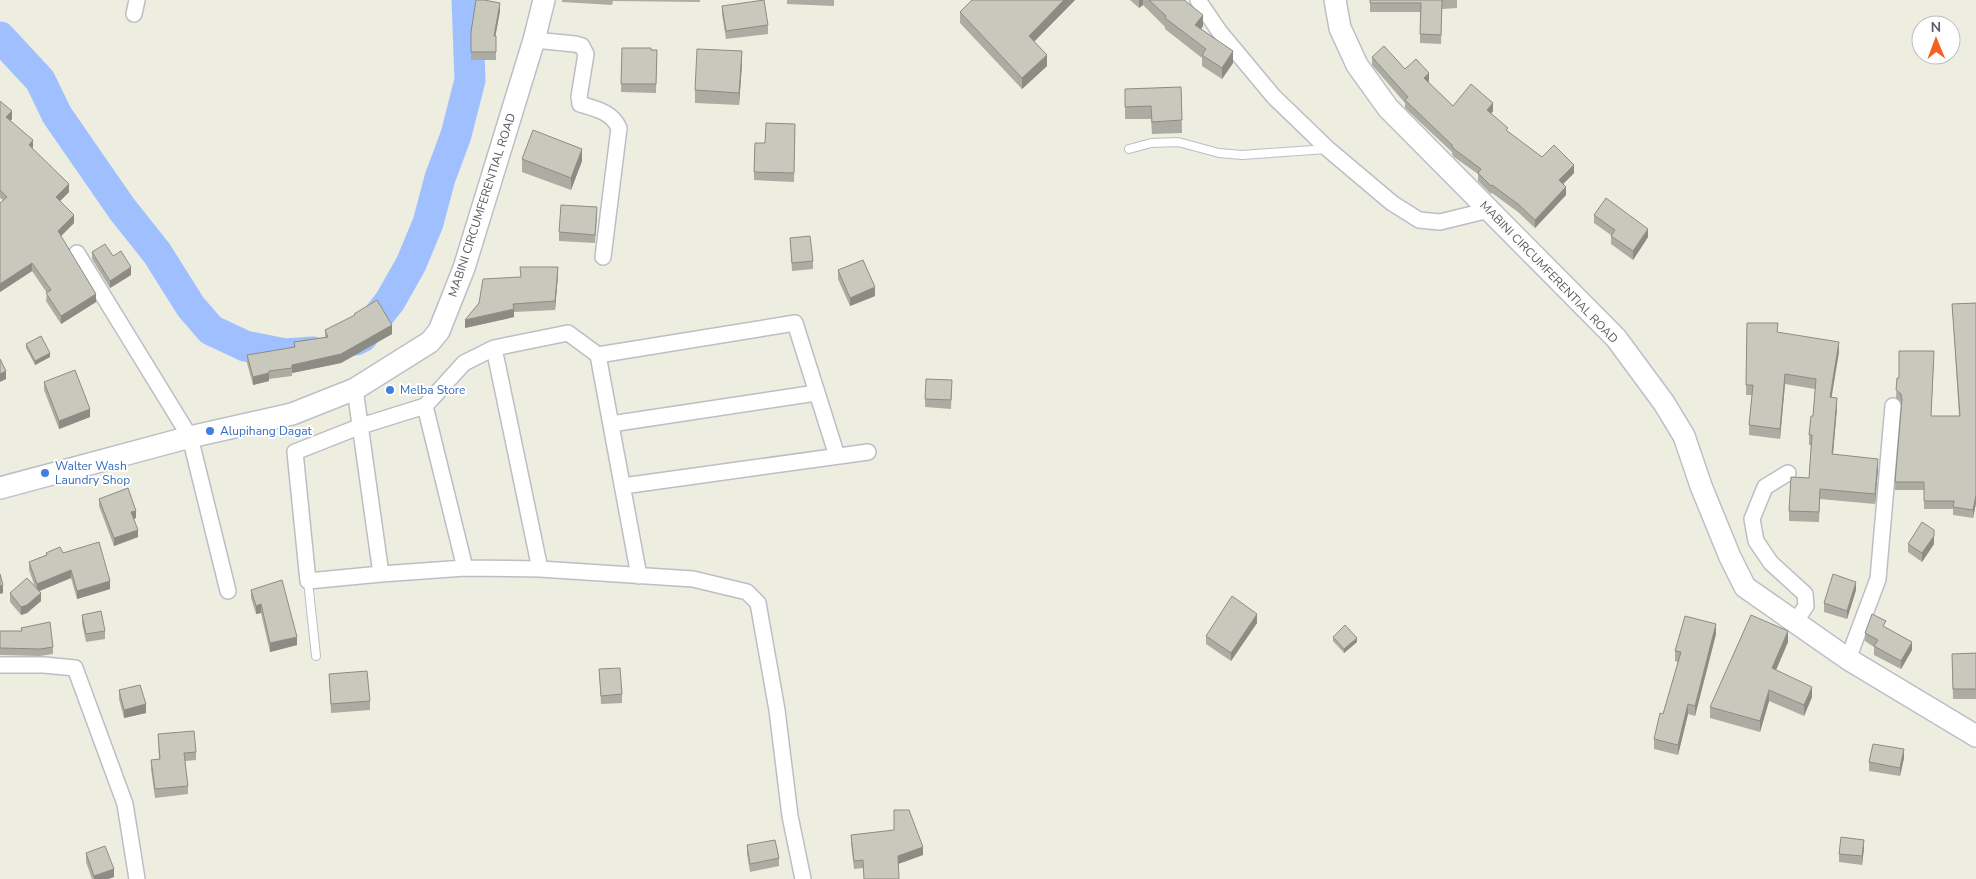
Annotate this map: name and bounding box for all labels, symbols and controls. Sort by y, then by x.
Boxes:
north arrow [1911,15,1961,65]
text: N [1930,18,1941,37]
street label: MABINI CIRCUMFERENTIAL ROAD [445,111,519,299]
street label: MABINI CIRCUMFERENTIAL ROAD [1476,197,1622,347]
place label: Melba Store [400,382,465,398]
marker: Melba Store [384,384,396,396]
place label: Alupihang Dagat [220,423,313,439]
marker: Alupihang Dagat [204,425,216,437]
place label: Walter Wash Laundry Shop [55,458,130,488]
marker: Walter Wash Laundry Shop [39,467,51,479]

